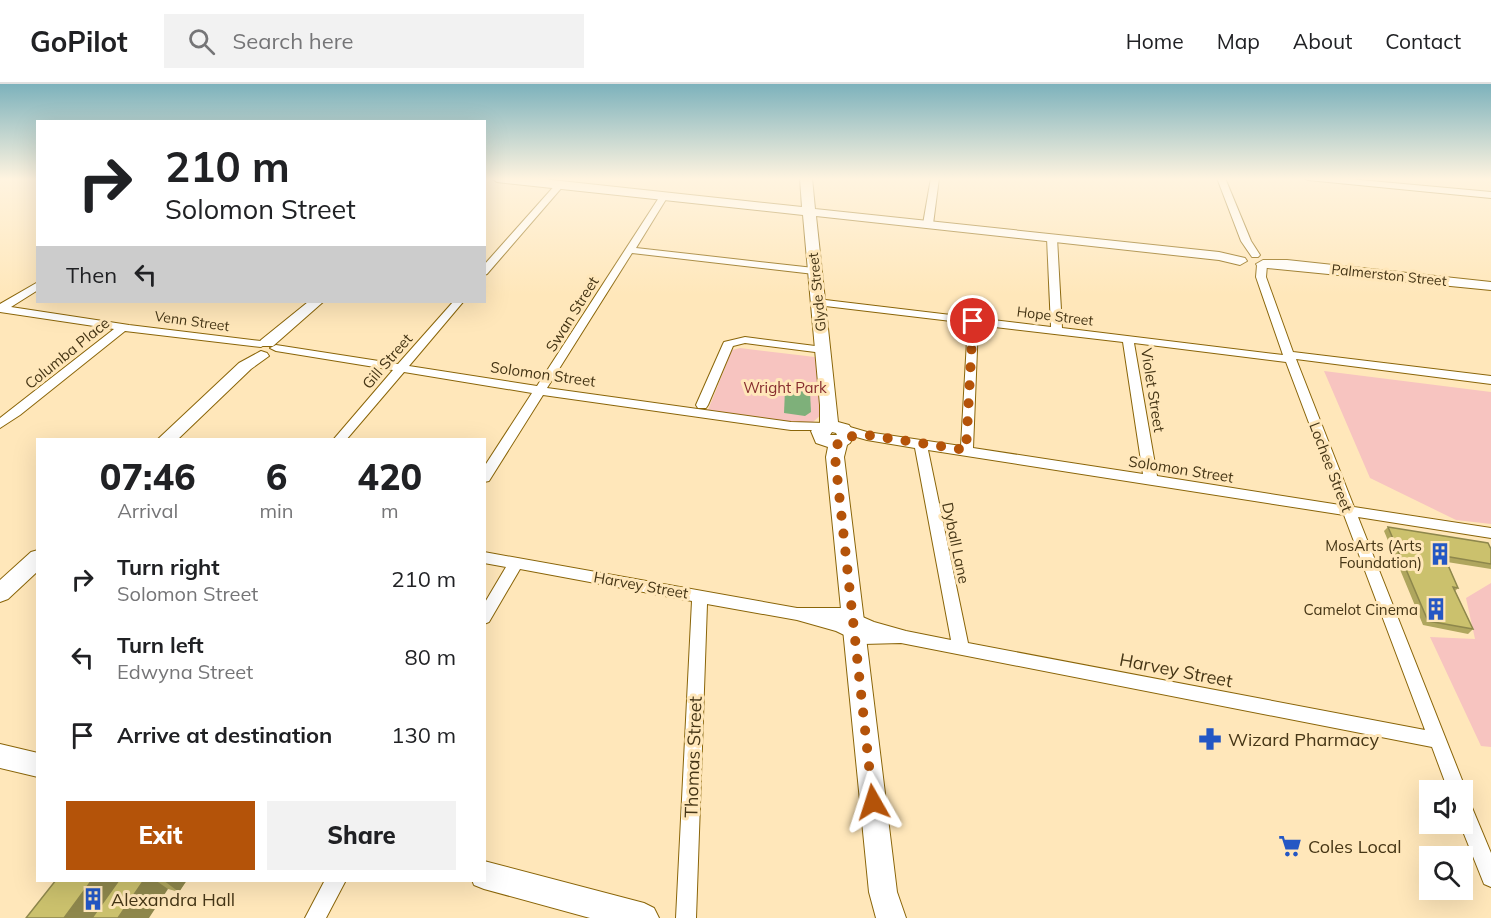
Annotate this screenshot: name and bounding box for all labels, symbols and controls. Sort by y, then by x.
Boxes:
search box [164,14,584,68]
text: GoPilot [30,24,128,59]
icon: search [185,25,218,58]
text: Search here [233,27,354,55]
text: Home [1126,28,1184,54]
text: Map [1217,28,1260,54]
text: About [1293,28,1352,54]
text: Contact [1385,28,1461,54]
text: 210 m [165,140,290,193]
icon: right [66,144,144,222]
text: Solomon Street [165,192,356,226]
street label: Glyde Street [804,252,830,332]
icon: left [129,258,162,291]
street label: Palmerston Street [1331,260,1448,290]
text: Then [66,261,117,289]
street label: Swan Street [541,273,603,355]
pin [947,295,998,346]
street label: Hope Street [1016,302,1094,330]
icon: arrive [956,304,989,337]
street label: Venn Street [153,307,231,335]
street label: Columba Place [21,313,113,393]
street label: Gill Street [358,329,416,393]
street label: Violet Street [1137,347,1169,433]
street label: Solomon Street [489,357,597,391]
park label: Wright Park [743,378,827,397]
street label: Lochee Street [1305,419,1357,515]
street label: Solomon Street [1127,451,1235,487]
text: 07:46 [100,454,196,499]
text: 6 [266,454,287,499]
text: 420 [357,454,422,499]
text: Arrival [117,498,178,523]
text: min [259,498,294,523]
text: m [381,498,399,523]
street label: Dyball Lane [938,501,974,585]
place label: MosArts (Arts Foundation) [1325,536,1422,572]
building icon: MosArts (Arts Foundation) [1427,541,1453,567]
text: Turn right [117,553,220,581]
icon: right [66,563,99,596]
text: 210 m [391,565,456,593]
street label: Harvey Street [592,567,690,603]
text: Solomon Street [117,581,258,606]
building icon: Camelot Cinema [1423,596,1449,622]
place label: Camelot Cinema [1303,600,1418,619]
text: Turn left [117,631,204,659]
icon: left [66,641,99,674]
text: 80 m [405,643,456,671]
street label: Harvey Street [1117,648,1235,692]
text: Edwyna Street [117,659,253,684]
street label: Thomas Street [679,696,707,818]
icon: arrive [66,719,99,752]
text: Arrive at destination [117,721,332,749]
text: 130 m [391,721,456,749]
pharmacy icon: Wizard Pharmacy [1197,726,1223,752]
place label: Wizard Pharmacy [1228,728,1379,751]
position arrow [841,770,905,834]
map controls [1419,780,1473,900]
button: sound [1419,780,1473,834]
button: Exit [66,801,255,870]
button: Share [267,801,456,870]
supermarket icon: Coles Local [1277,833,1303,859]
place label: Coles Local [1308,835,1402,858]
button: search [1419,846,1473,900]
building icon: Alexandra Hall [80,886,106,912]
place label: Alexandra Hall [111,888,235,911]

